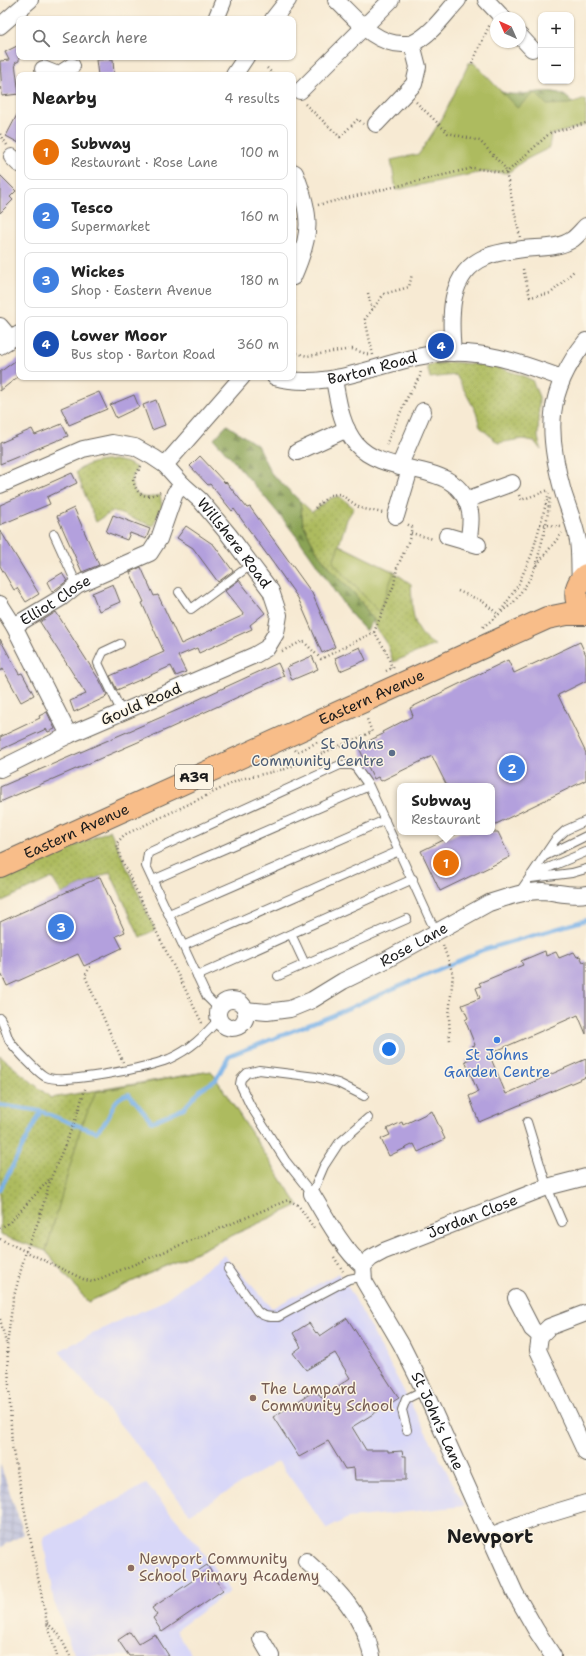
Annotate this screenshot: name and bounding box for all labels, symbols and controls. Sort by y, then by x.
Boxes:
north arrow [490,12,526,48]
map controls [538,12,574,84]
button: + [538,12,574,48]
search box [16,16,296,60]
icon: search [30,27,52,49]
text: Search here [62,28,148,48]
button: − [538,48,574,84]
text: Nearby [32,87,97,109]
text: 4 results [224,90,280,107]
text: Subway [71,134,131,154]
text: 1 [43,144,49,161]
text: 100 m [240,144,279,161]
text: Restaurant · Rose Lane [71,154,218,171]
text: Tesco [71,198,113,218]
text: 2 [41,208,51,225]
text: 160 m [241,208,279,225]
text: Supermarket [71,218,150,235]
text: Wickes [71,262,125,282]
text: 3 [41,272,51,289]
text: 180 m [240,272,279,289]
text: Shop · Eastern Avenue [71,282,212,299]
text: Lower Moor [71,326,167,346]
pin: 4 [428,331,454,361]
text: 4 [41,336,51,353]
text: 360 m [237,336,279,353]
text: Bus stop · Barton Road [71,346,215,363]
street label: Barton Road [326,347,419,389]
street label: Willshere Road [192,494,276,593]
street label: Elliot Close [16,570,94,630]
street label: Eastern Avenue [316,665,427,730]
street label: Gould Road [98,678,185,730]
place label: St Johns Community Centre [251,734,384,771]
marker: St Johns Community Centre [387,748,397,758]
pin: 2 [499,753,525,783]
road number: A39 [175,765,213,789]
popup [397,783,495,835]
text: Subway [411,791,471,811]
street label: Eastern Avenue [21,799,132,864]
text: Restaurant [411,811,481,828]
pin: 1 [433,848,459,878]
pin: 3 [48,912,74,942]
street label: Rose Lane [377,918,451,971]
marker: St Johns Garden Centre [492,1035,502,1045]
your location [379,1039,399,1059]
place label: St Johns Garden Centre [444,1045,550,1082]
street label: Jordan Close [424,1190,520,1243]
street label: St John's Lane [407,1368,469,1473]
place label: The Lampard Community School [261,1379,394,1416]
marker: The Lampard Community School [248,1393,258,1403]
district label: Newport [447,1524,533,1549]
place label: Newport Community School Primary Academy [139,1549,319,1586]
marker: Newport Community School Primary Academy [126,1563,136,1573]

